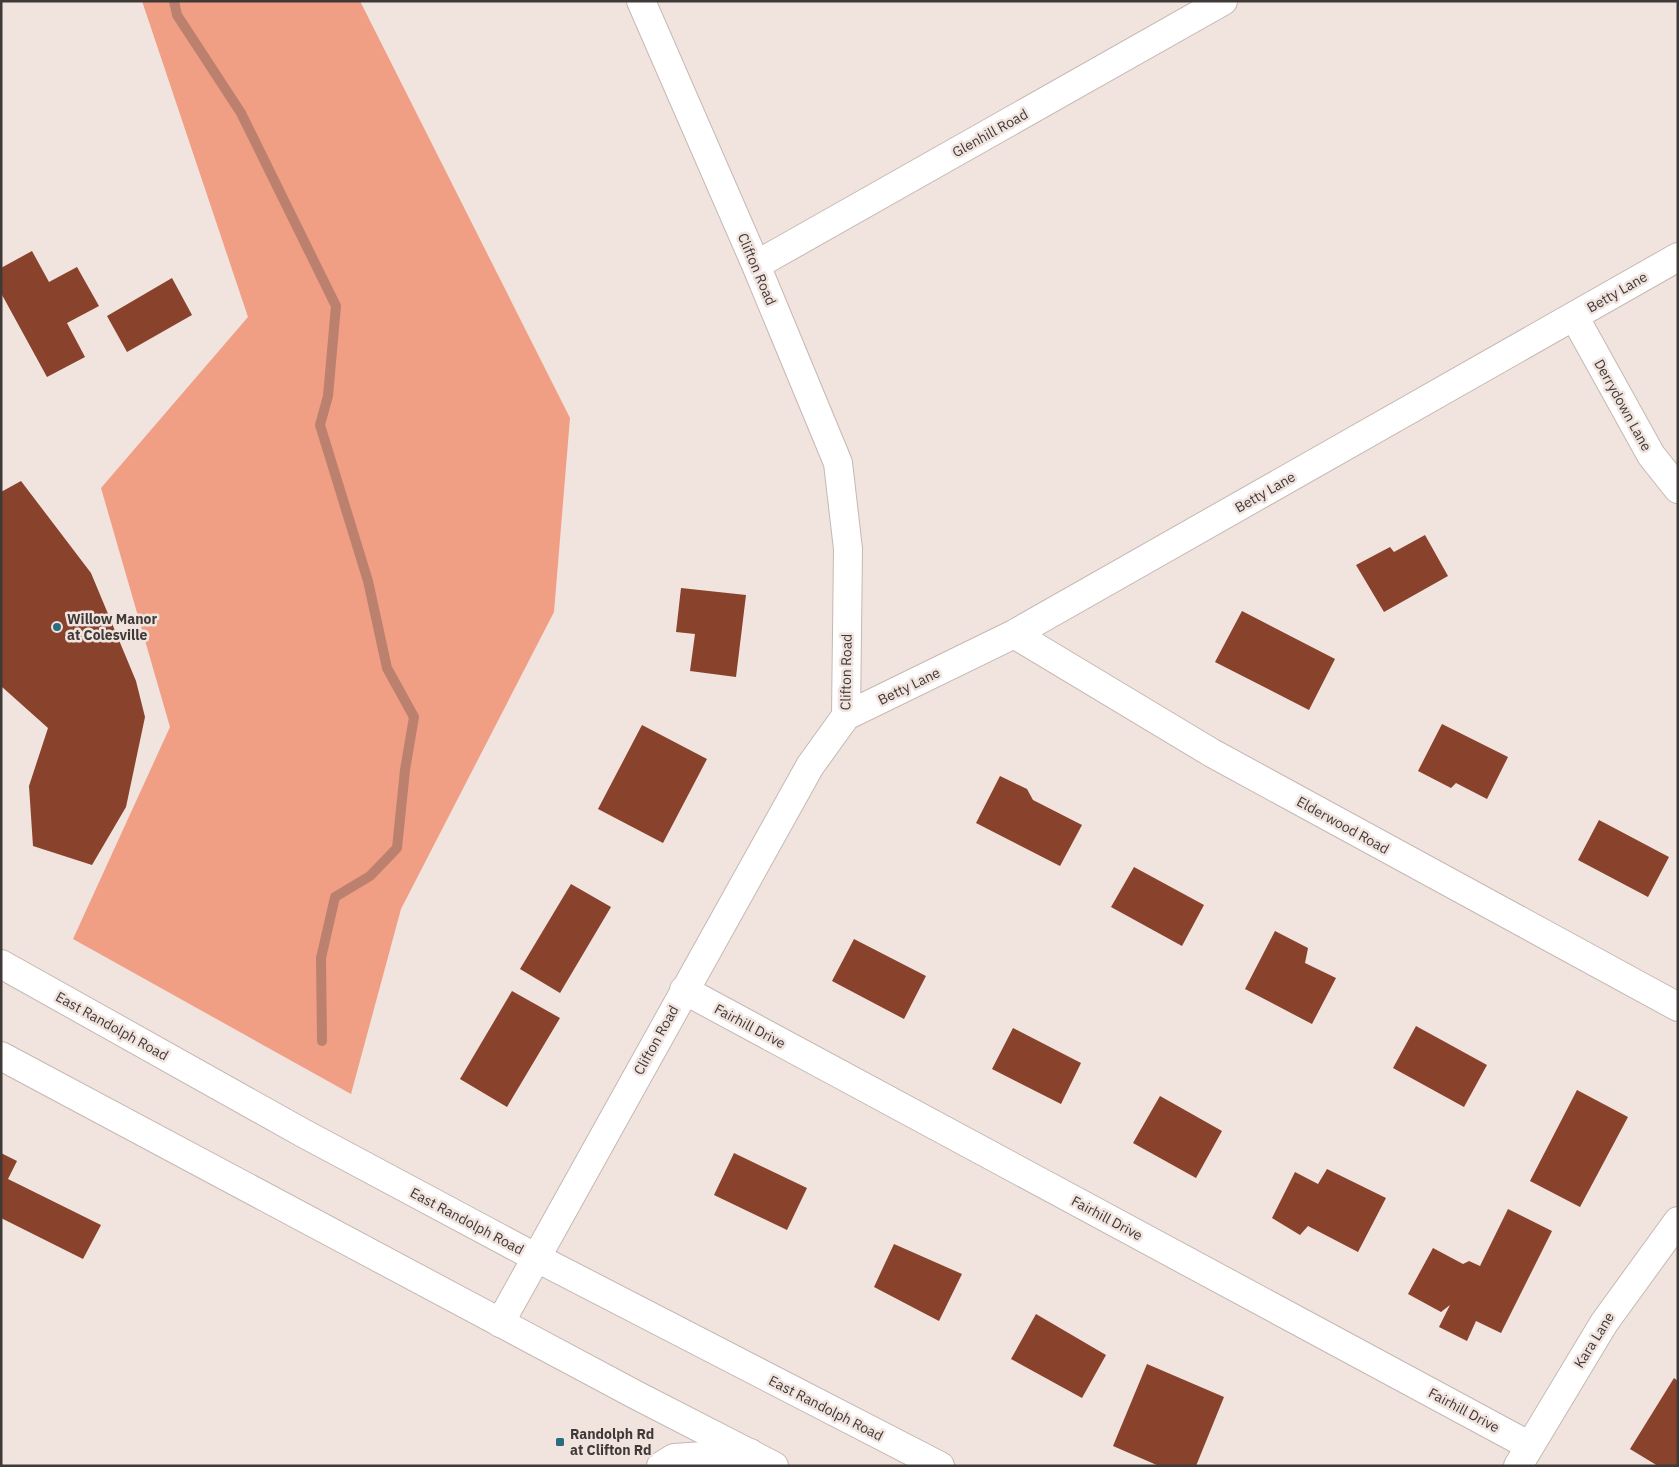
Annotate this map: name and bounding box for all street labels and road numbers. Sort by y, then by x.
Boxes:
street label: Glenhill Road [949,105,1031,161]
street label: Clifton Road [734,230,780,308]
street label: Betty Lane [1584,267,1651,317]
street label: Derrydown Lane [1590,356,1656,454]
street label: Betty Lane [1232,467,1299,517]
street label: Clifton Road [836,634,856,710]
street label: Betty Lane [875,663,943,709]
street label: Elderwood Road [1294,792,1392,858]
street label: East Randolph Road [52,988,172,1064]
street label: Fairhill Drive [711,1000,789,1052]
street label: Clifton Road [630,1002,682,1078]
street label: East Randolph Road [407,1183,527,1259]
street label: Fairhill Drive [1068,1192,1146,1244]
street label: Kara Lane [1570,1309,1618,1371]
street label: East Randolph Road [766,1371,886,1445]
street label: Fairhill Drive [1425,1384,1503,1436]

